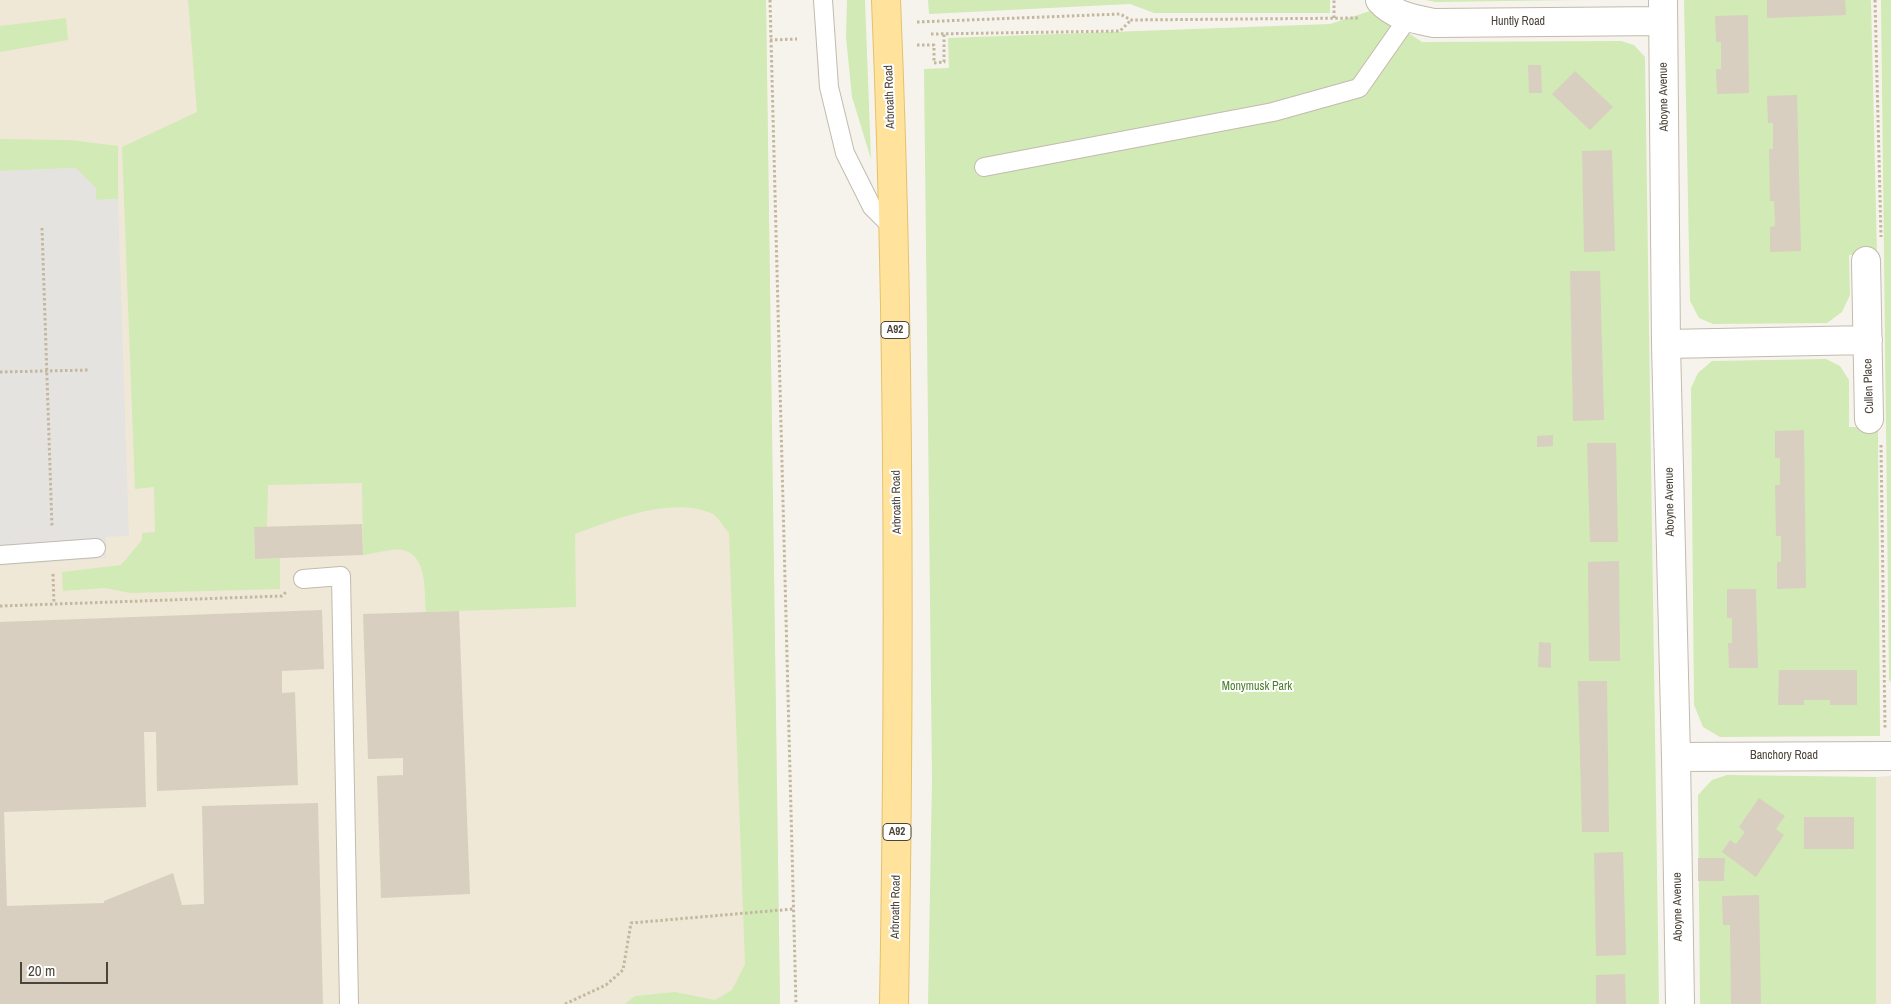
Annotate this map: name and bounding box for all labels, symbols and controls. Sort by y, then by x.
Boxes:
street label: Huntly Road [1491,15,1545,29]
street label: Aboyne Avenue [1656,62,1672,132]
street label: Arbroath Road [882,65,898,129]
road number: A92 [881,322,909,338]
street label: Cullen Place [1861,358,1877,414]
street label: Aboyne Avenue [1662,467,1678,537]
street label: Arbroath Road [889,470,905,534]
park label: Monymusk Park [1222,680,1292,694]
street label: Banchory Road [1750,749,1818,763]
road number: A92 [883,824,911,840]
street label: Aboyne Avenue [1670,872,1686,942]
street label: Arbroath Road [888,875,904,939]
scale bar [22,952,110,984]
text: 20 m [28,960,55,981]

